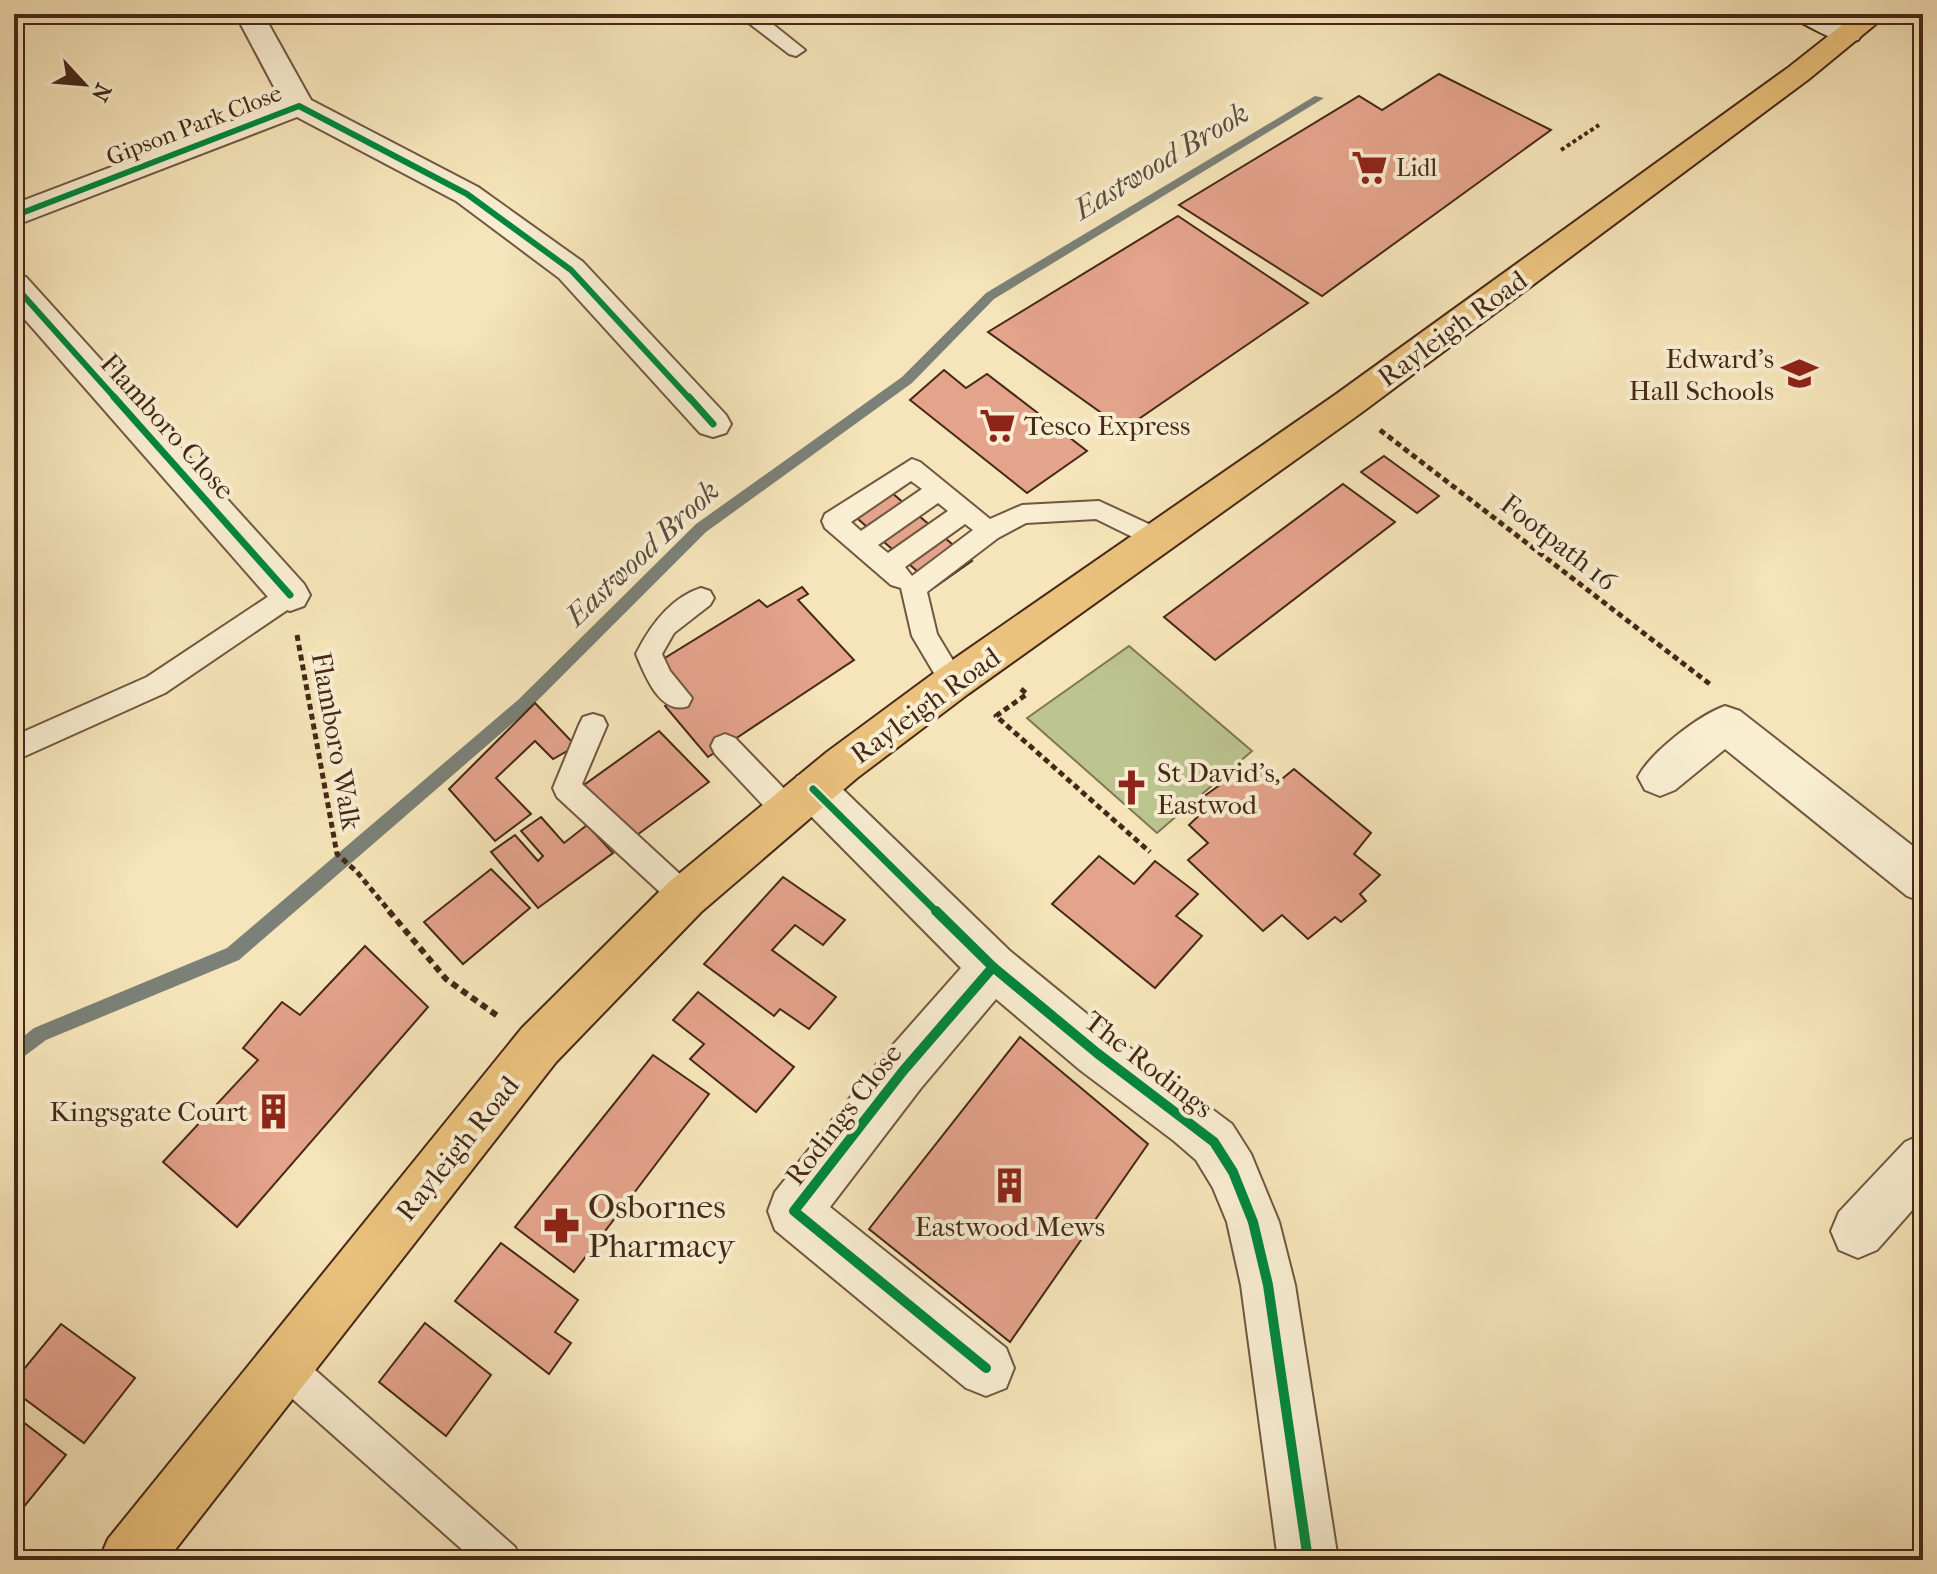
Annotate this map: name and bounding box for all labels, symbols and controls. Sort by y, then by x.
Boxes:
north arrow [44,44,124,124]
text: N [86,79,116,106]
street label: Gipson Park Close [102,79,286,171]
water label: Eastwood Brook [1066,96,1255,228]
supermarket icon: Lidl [1351,149,1389,187]
place label: Lidl [1396,154,1437,182]
street label: Rayleigh Road [1371,263,1534,394]
place label: Edward's Hall Schools [1629,342,1774,407]
street label: Flamboro Close [94,347,242,506]
school or university icon: Edward's Hall Schools [1781,355,1819,393]
supermarket icon: Tesco Express [979,406,1017,444]
place label: Tesco Express [1024,409,1190,442]
water label: Eastwood Brook [557,473,726,635]
street label: Footpath 16 [1494,487,1624,598]
street label: Rayleigh Road [844,640,1007,771]
street label: Flamboro Walk [305,649,369,833]
place label: St David's, Eastwod [1157,756,1281,821]
church icon: St David's, Eastwod [1112,769,1150,807]
street label: The Rodings [1078,1004,1220,1125]
street label: Rodings Close [778,1037,909,1191]
street label: Rayleigh Road [389,1069,526,1227]
building icon: Kingsgate Court [255,1092,293,1130]
place label: Kingsgate Court [49,1095,248,1128]
building icon: Eastwood Mews [991,1167,1029,1205]
place label: Osbornes Pharmacy [588,1187,737,1266]
pharmacy icon: Osbornes Pharmacy [543,1207,581,1245]
place label: Eastwood Mews [915,1210,1105,1243]

